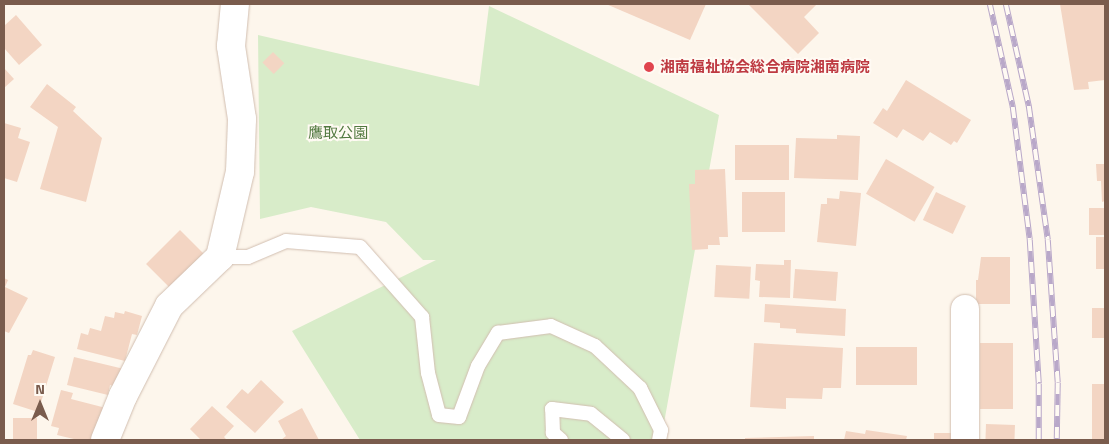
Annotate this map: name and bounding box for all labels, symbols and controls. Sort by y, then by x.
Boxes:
place label: 湘南福祉協会総合病院湘南病院 [660,58,870,76]
marker: 湘南福祉協会総合病院湘南病院 [642,60,656,74]
park label: 鷹取公園 [308,124,368,142]
text: N [35,378,45,399]
north arrow [15,379,65,429]

